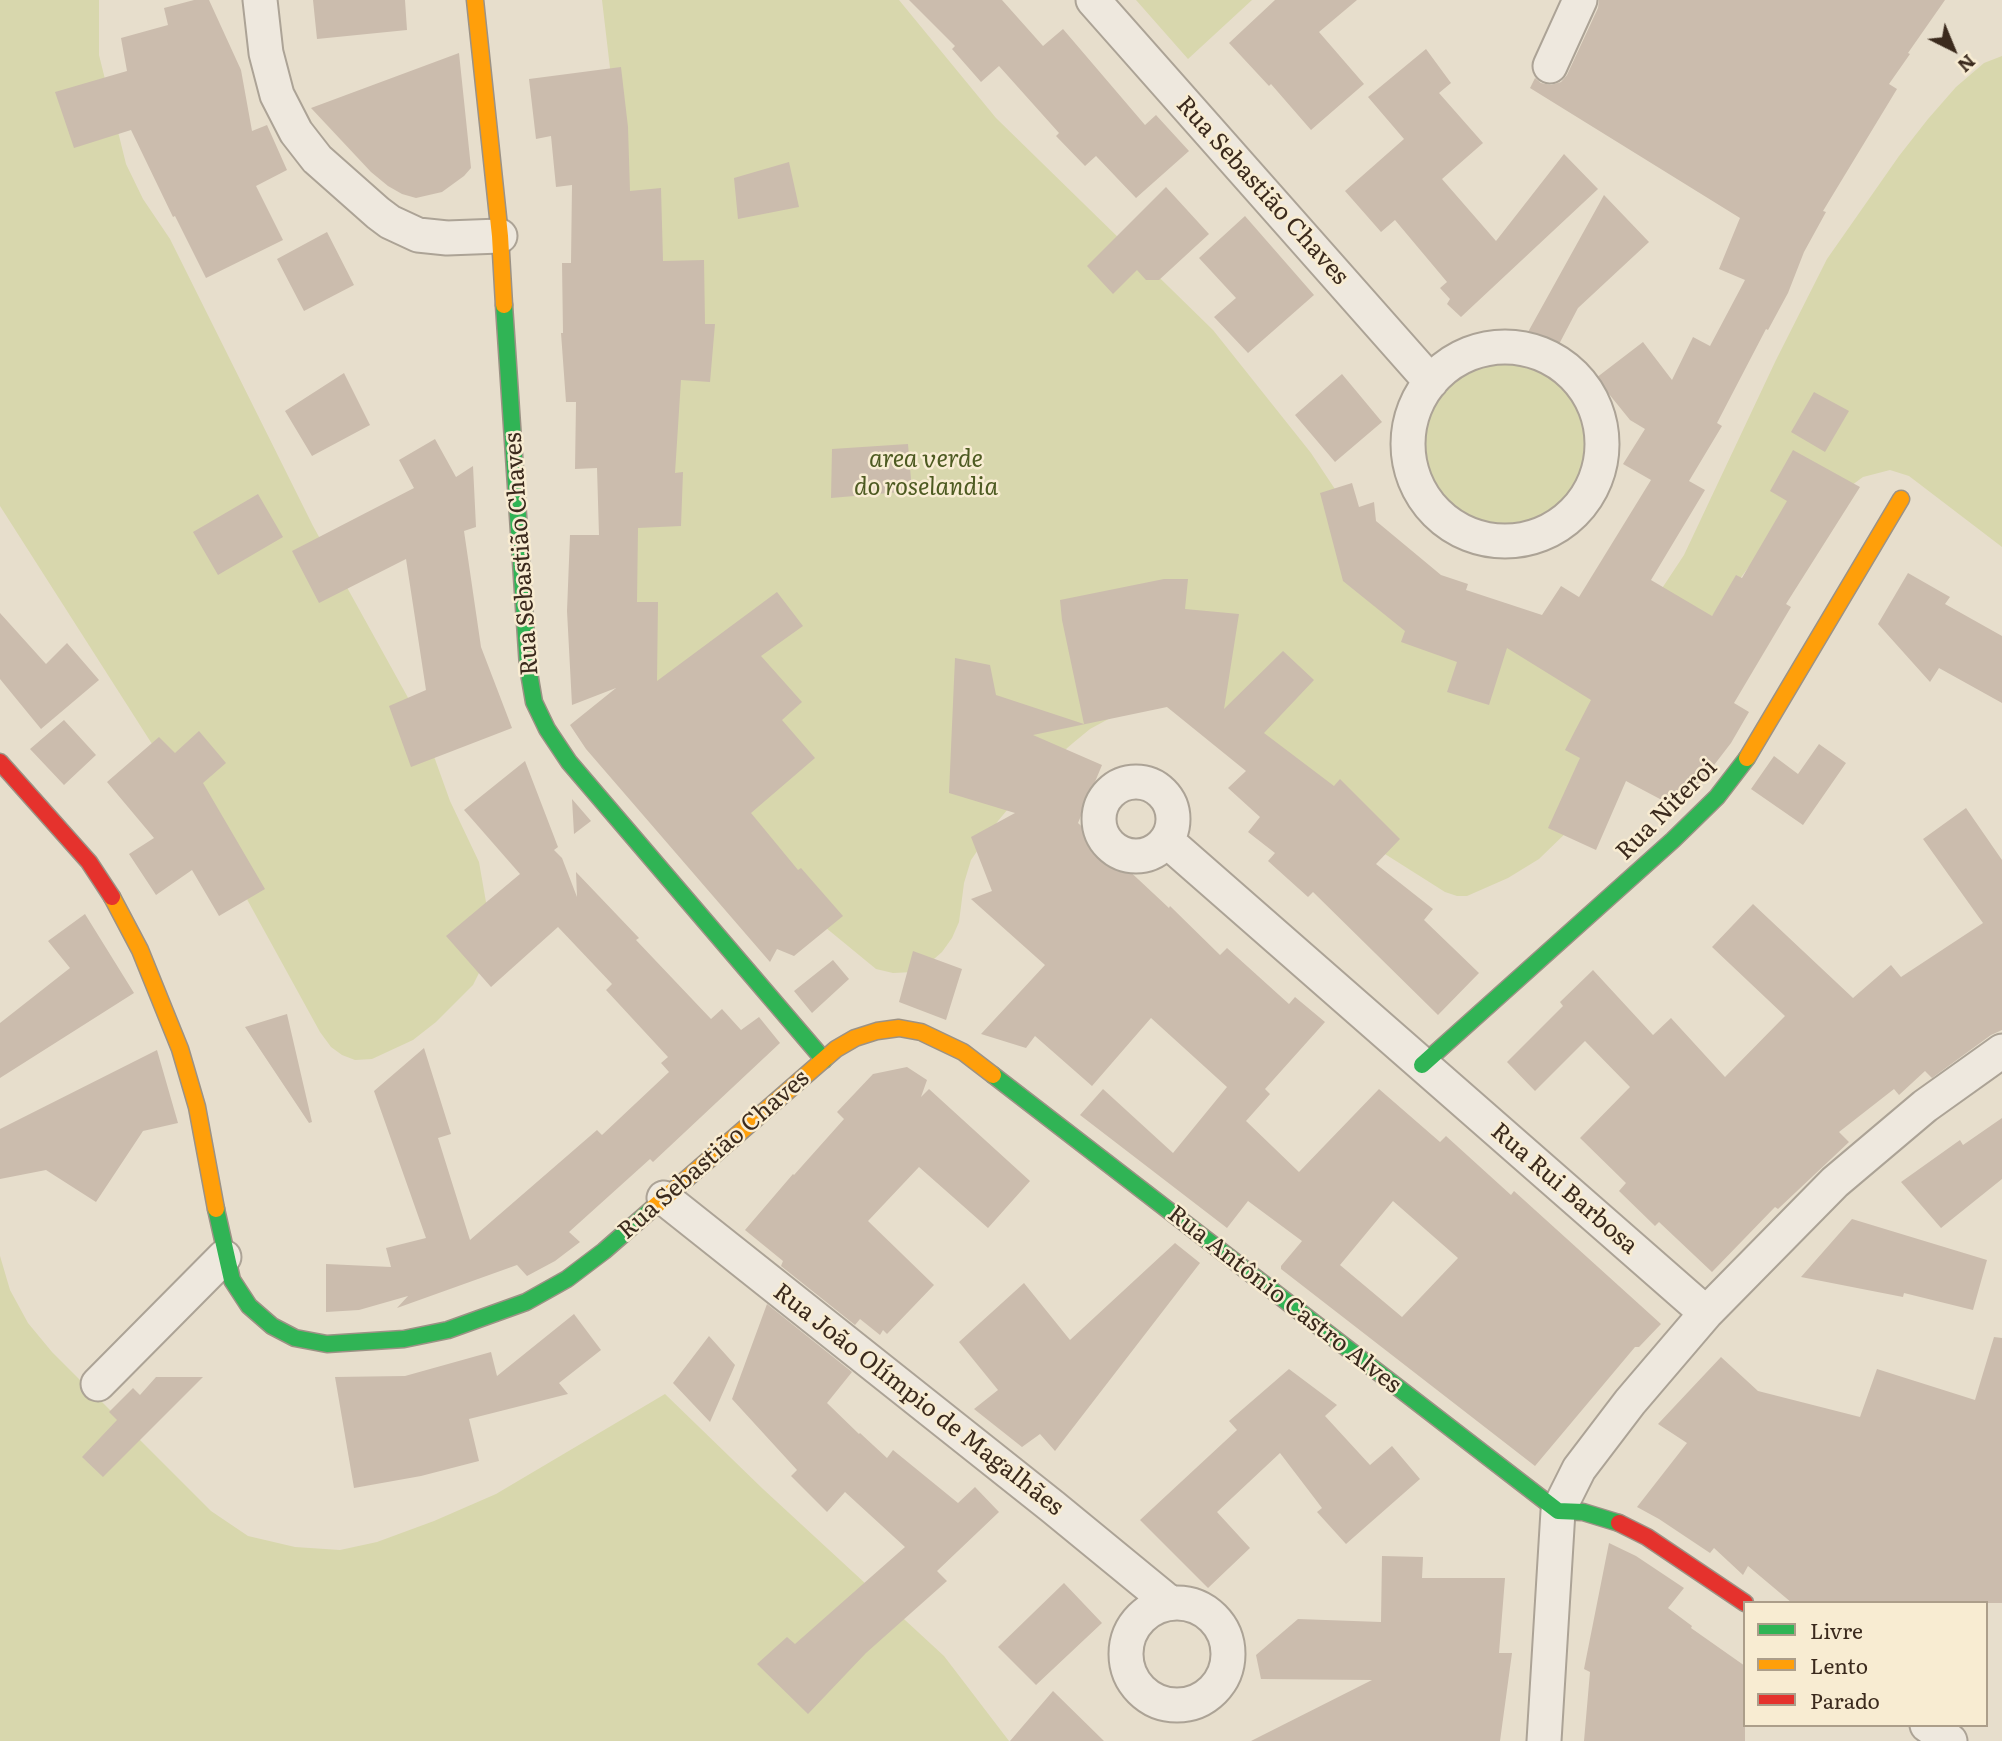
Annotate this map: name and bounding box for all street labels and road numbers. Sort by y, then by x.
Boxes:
street label: Rua Sebastião Chaves [1170,91,1354,291]
street label: Rua Sebastião Chaves [499,432,545,676]
street label: Rua Niteroi [1611,754,1723,866]
street label: Rua Sebastião Chaves [613,1064,815,1246]
street label: Rua Rui Barbosa [1485,1117,1643,1261]
street label: Rua Antônio Castro Alves [1162,1200,1406,1400]
street label: Rua João Olímpio de Magalhães [767,1278,1069,1522]

